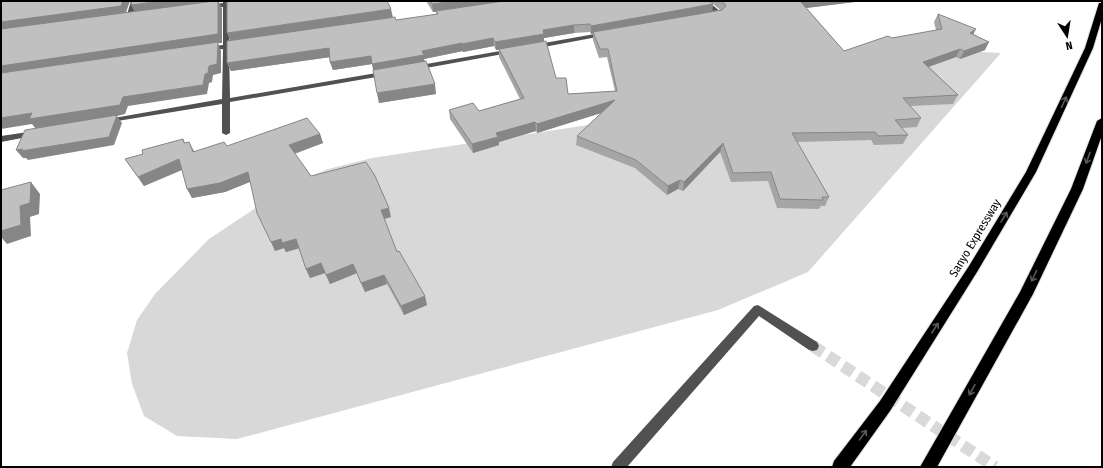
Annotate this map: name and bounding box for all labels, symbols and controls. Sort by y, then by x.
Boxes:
north arrow [1047,16,1087,56]
text: N [1064,38,1074,52]
one-way arrow [1061,96,1068,108]
one-way arrow [1084,151,1092,163]
street label: Sanyo Expressway [946,196,1004,279]
one-way arrow [1001,211,1009,223]
one-way arrow [1030,270,1038,282]
one-way arrow [932,322,940,334]
one-way arrow [968,384,975,396]
one-way arrow [859,430,867,441]

